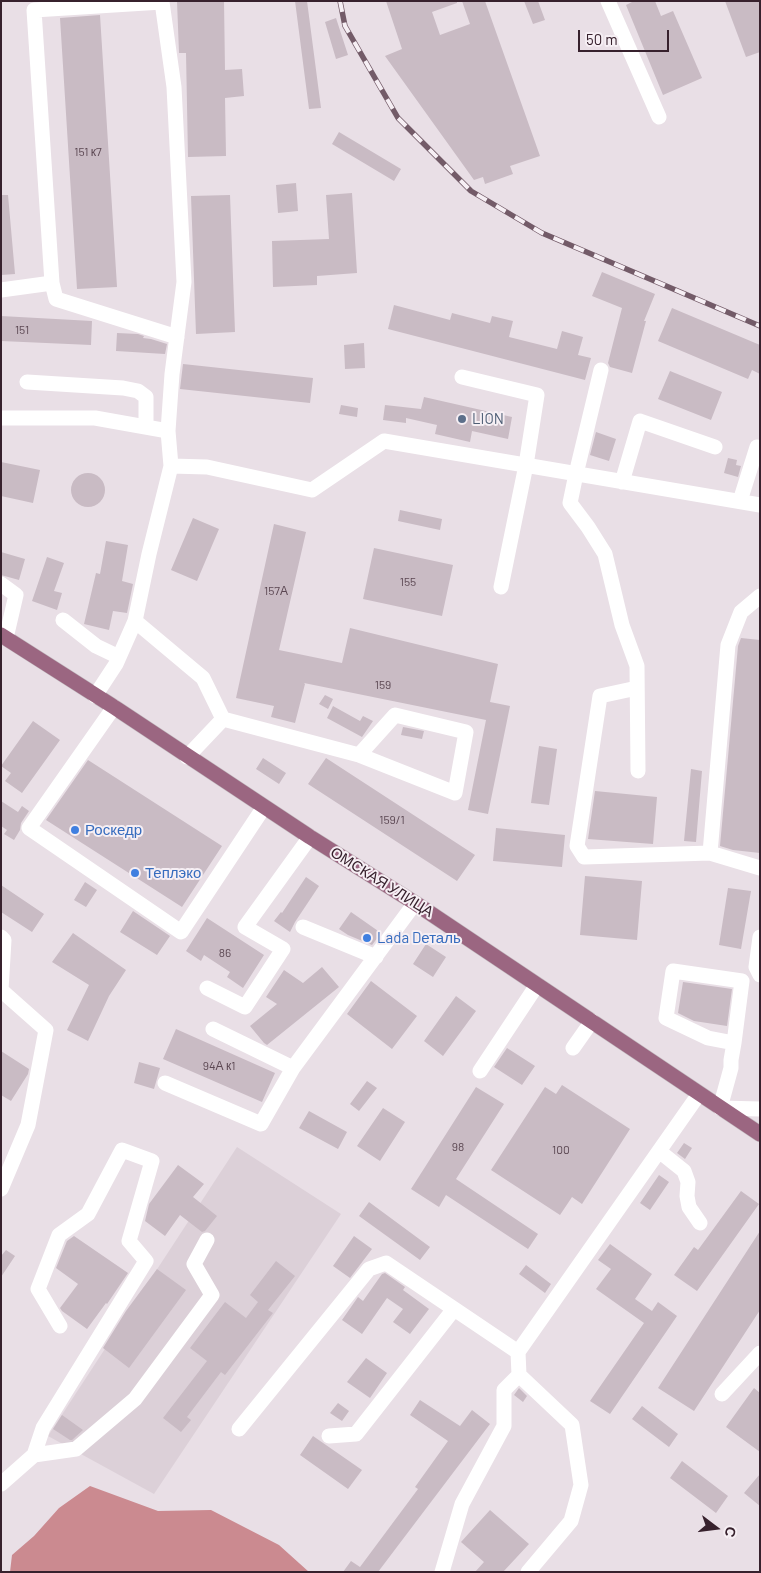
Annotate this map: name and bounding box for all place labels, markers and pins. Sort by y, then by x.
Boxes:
place label: LION [472,410,504,428]
marker: LION [456,413,468,425]
place label: Роскедр [85,821,142,839]
marker: Роскедр [69,824,81,836]
place label: Теплэко [145,864,201,882]
marker: Теплэко [129,867,141,879]
place label: Lada Dеталь [377,929,461,947]
marker: Lada Dеталь [361,932,373,944]

